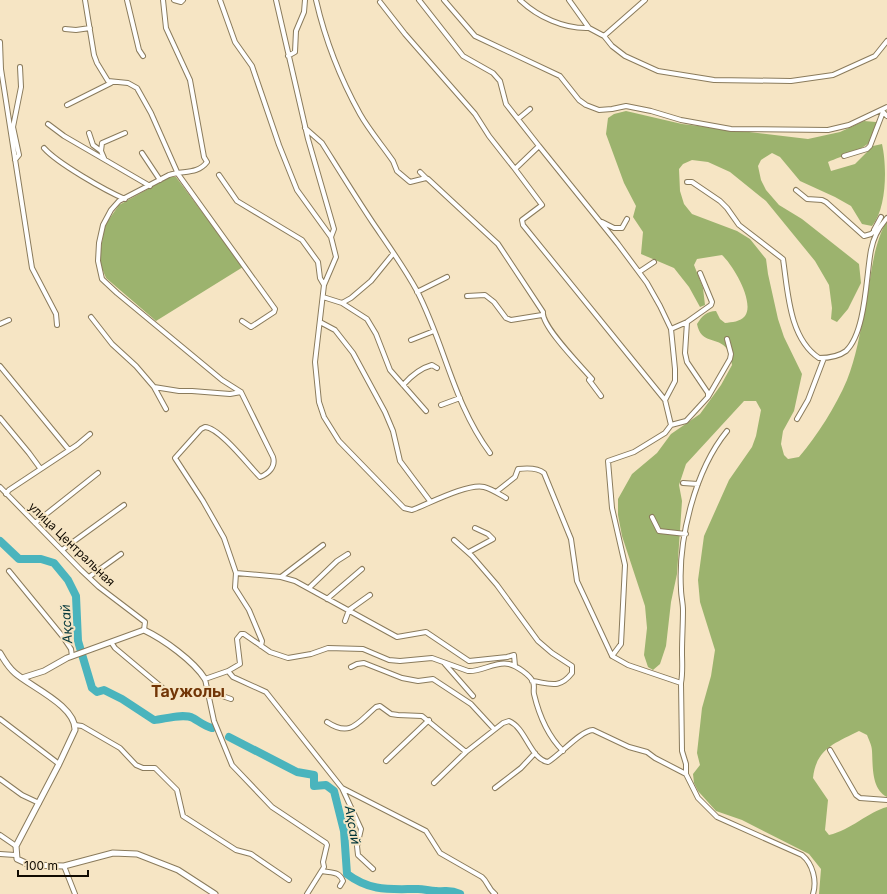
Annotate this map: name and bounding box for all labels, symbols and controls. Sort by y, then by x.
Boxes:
street label: улица Центральная [26,499,118,589]
water label: Ақсай [57,604,75,645]
district label: Таужолы [151,681,225,701]
water label: Ақсай [342,803,364,846]
scale bar [18,852,88,878]
text: 100 m [24,858,58,873]

